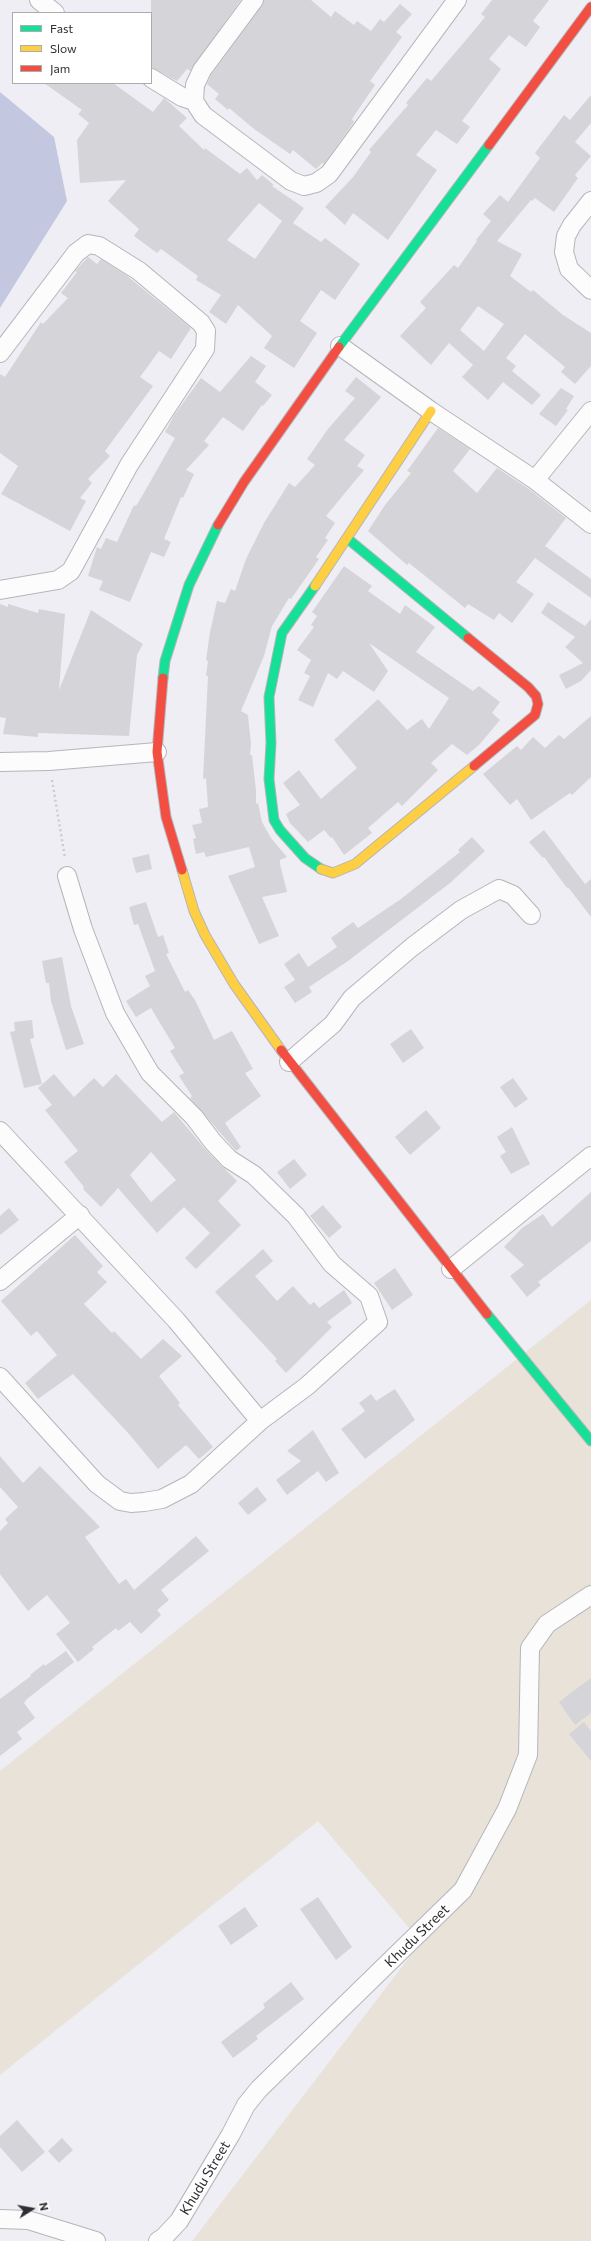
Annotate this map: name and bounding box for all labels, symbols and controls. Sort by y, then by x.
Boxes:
legend [12,12,152,84]
text: Fast [50,21,73,35]
text: Slow [50,41,77,55]
text: Jam [50,61,70,75]
street label: Khudu Street [381,1901,453,1971]
street label: Khudu Street [176,2138,234,2218]
north arrow [12,2189,52,2229]
text: N [37,2201,51,2212]

